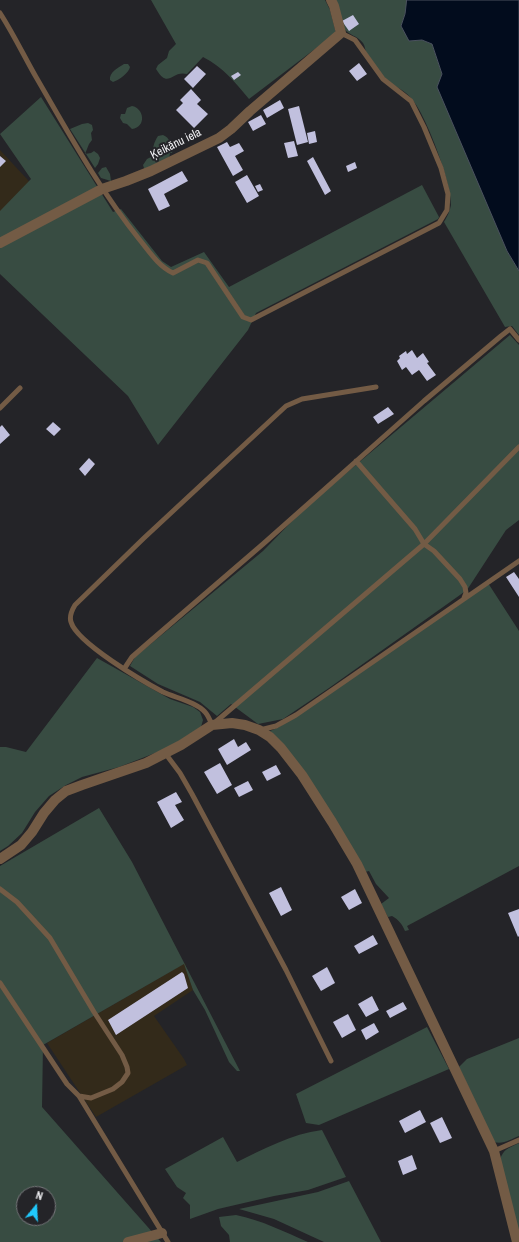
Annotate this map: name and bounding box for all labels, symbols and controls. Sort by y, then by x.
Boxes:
street label: Ķeikānu iela [148,126,204,162]
north arrow [16,1186,56,1226]
text: N [34,1188,45,1203]

